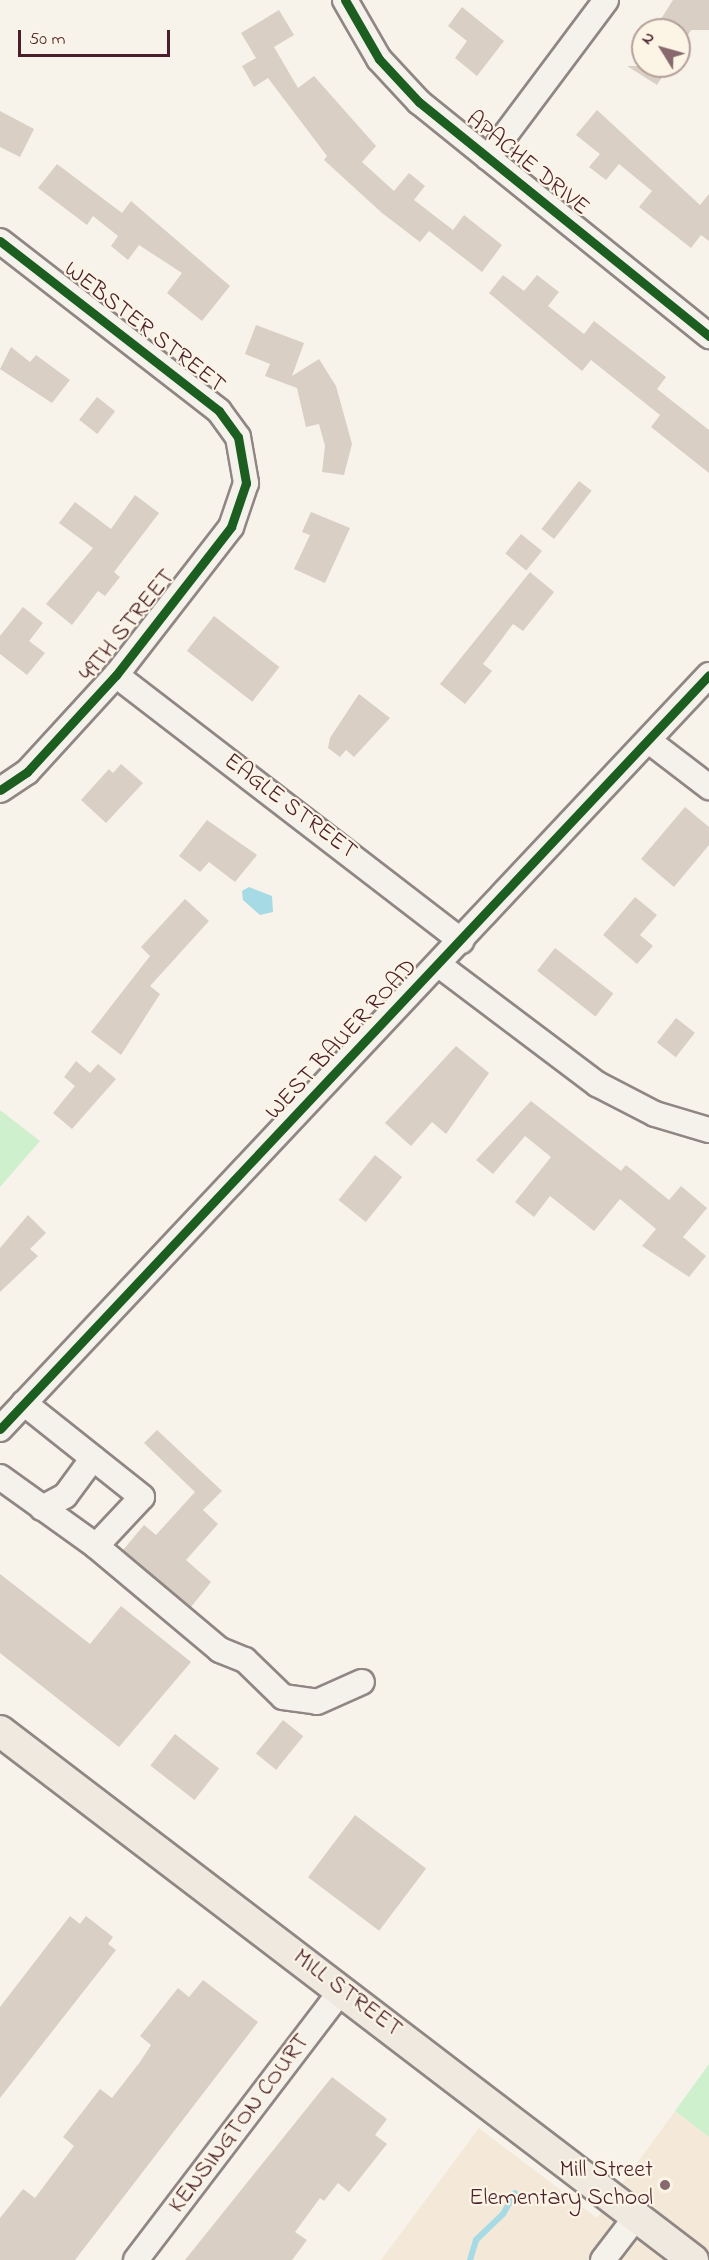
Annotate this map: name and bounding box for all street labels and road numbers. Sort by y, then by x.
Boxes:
street label: APACHE DRIVE [459,105,595,223]
street label: WEBSTER STREET [57,256,231,400]
street label: 49TH STREET [74,564,182,688]
street label: EAGLE STREET [218,748,362,866]
street label: WEST BAUER ROAD [260,953,424,1127]
street label: MILL STREET [287,1944,407,2044]
street label: KENSINGTON COURT [163,2029,317,2219]

